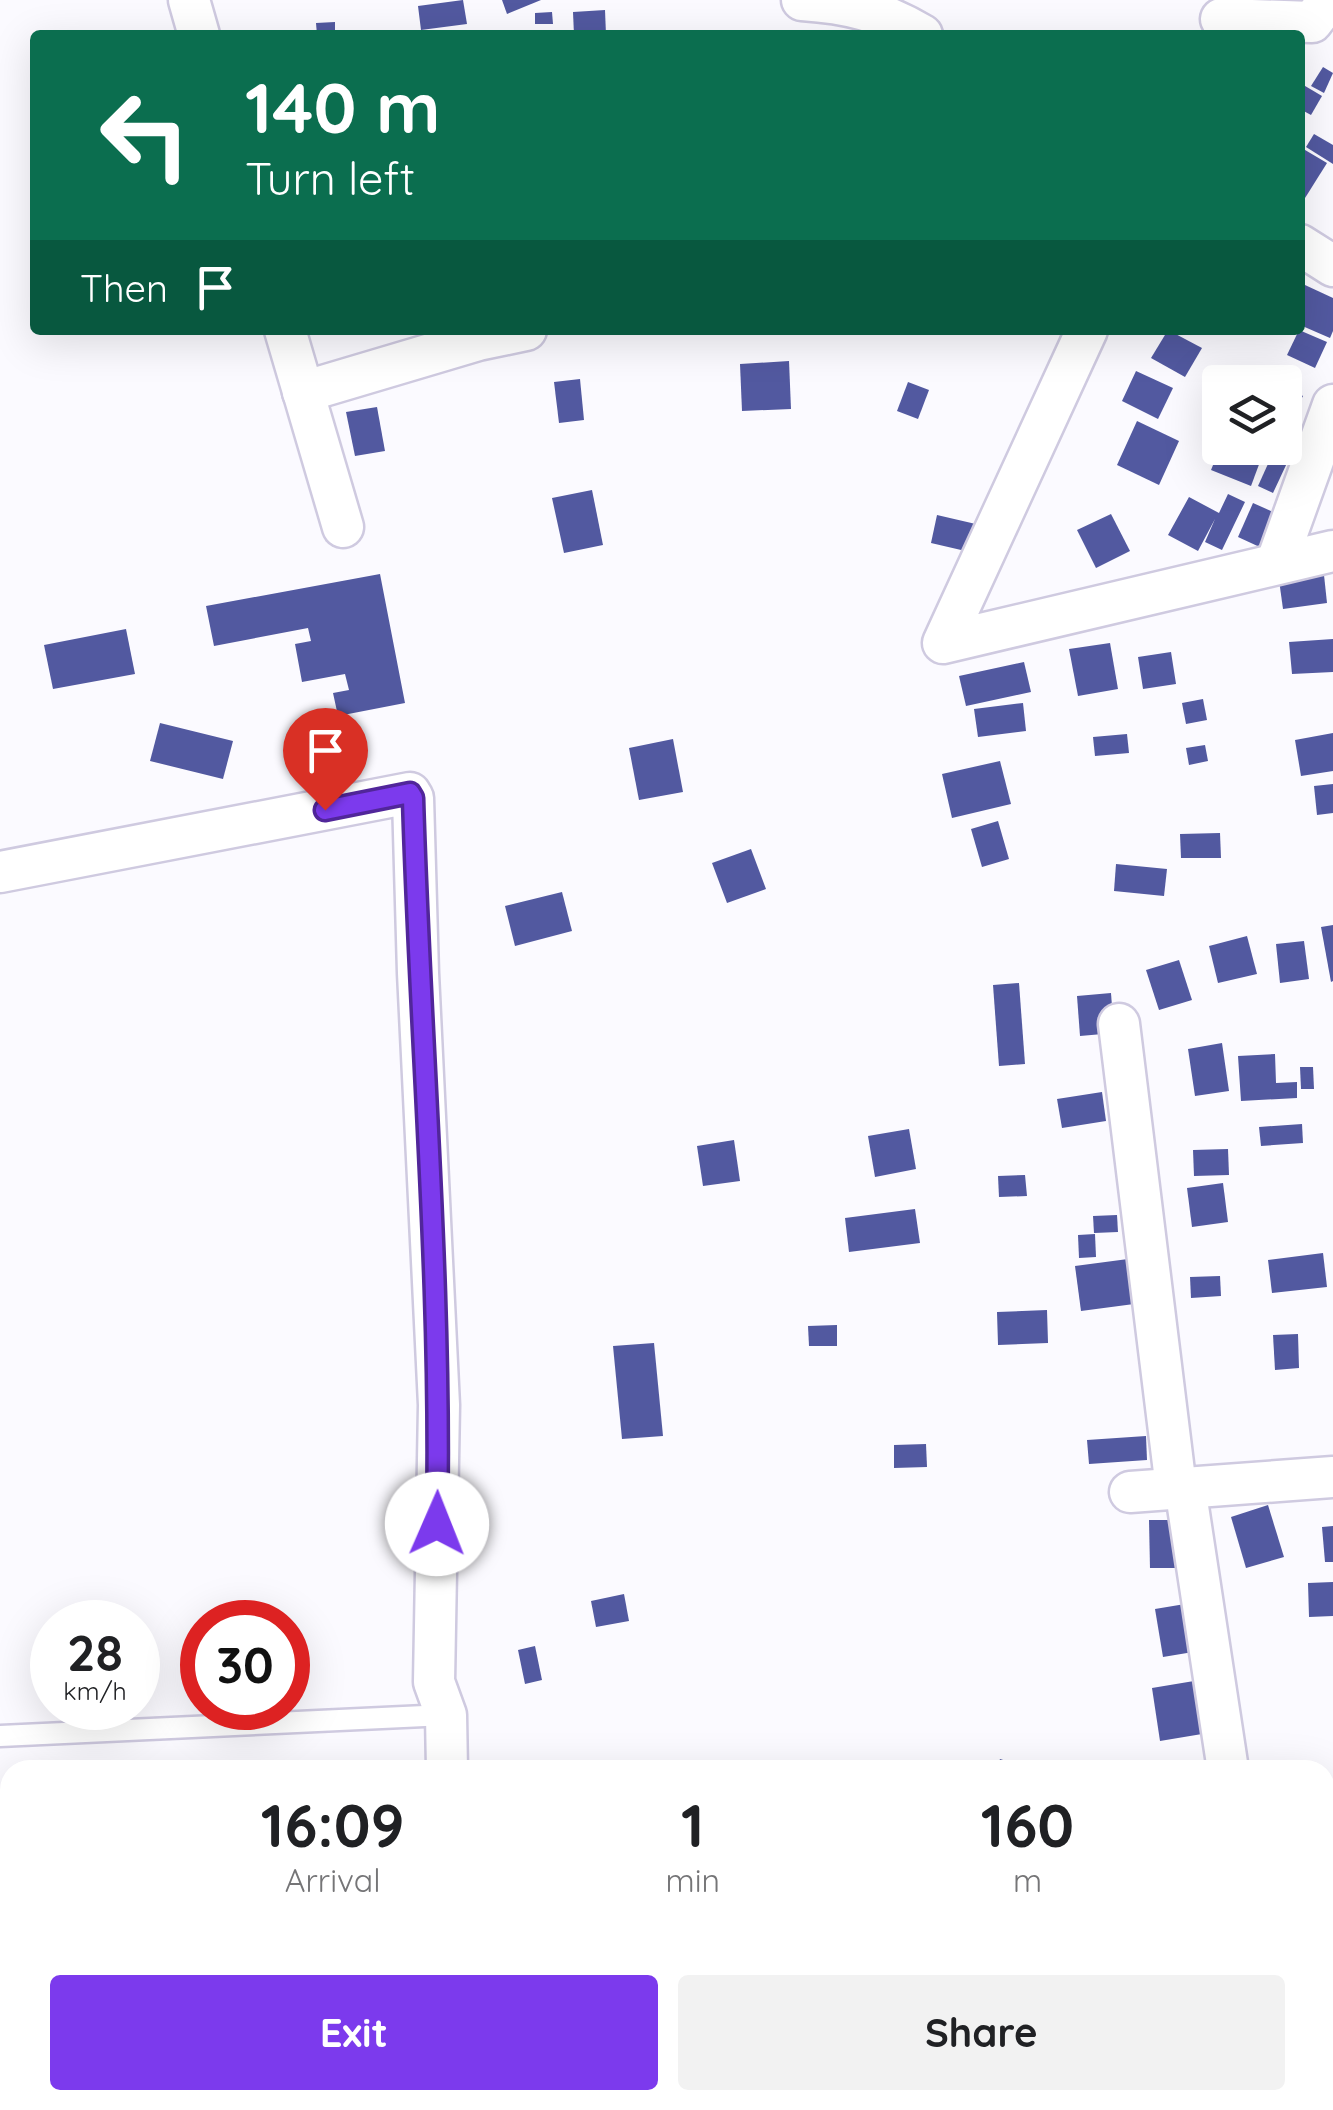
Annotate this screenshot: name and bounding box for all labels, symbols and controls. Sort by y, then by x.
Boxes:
text: 140 m [245,63,441,151]
icon: left [80,70,210,200]
text: Turn left [245,150,415,206]
icon: arrive [188,260,243,315]
text: Then [80,264,168,312]
map controls [1202,365,1302,465]
button: layers [1202,365,1302,465]
pin [283,708,368,811]
icon: arrive [298,723,353,778]
position arrow [385,1472,489,1576]
speed limit sign: 30 [180,1600,310,1730]
text: 28 [67,1621,123,1684]
text: km/h [63,1675,127,1706]
text: 16:09 [261,1787,405,1862]
text: 1 [681,1787,704,1862]
text: 160 [981,1787,1074,1862]
text: Arrival [285,1860,381,1900]
text: min [665,1860,720,1900]
text: m [1013,1860,1042,1900]
button: Exit [50,1975,658,2090]
button: Share [678,1975,1285,2090]

